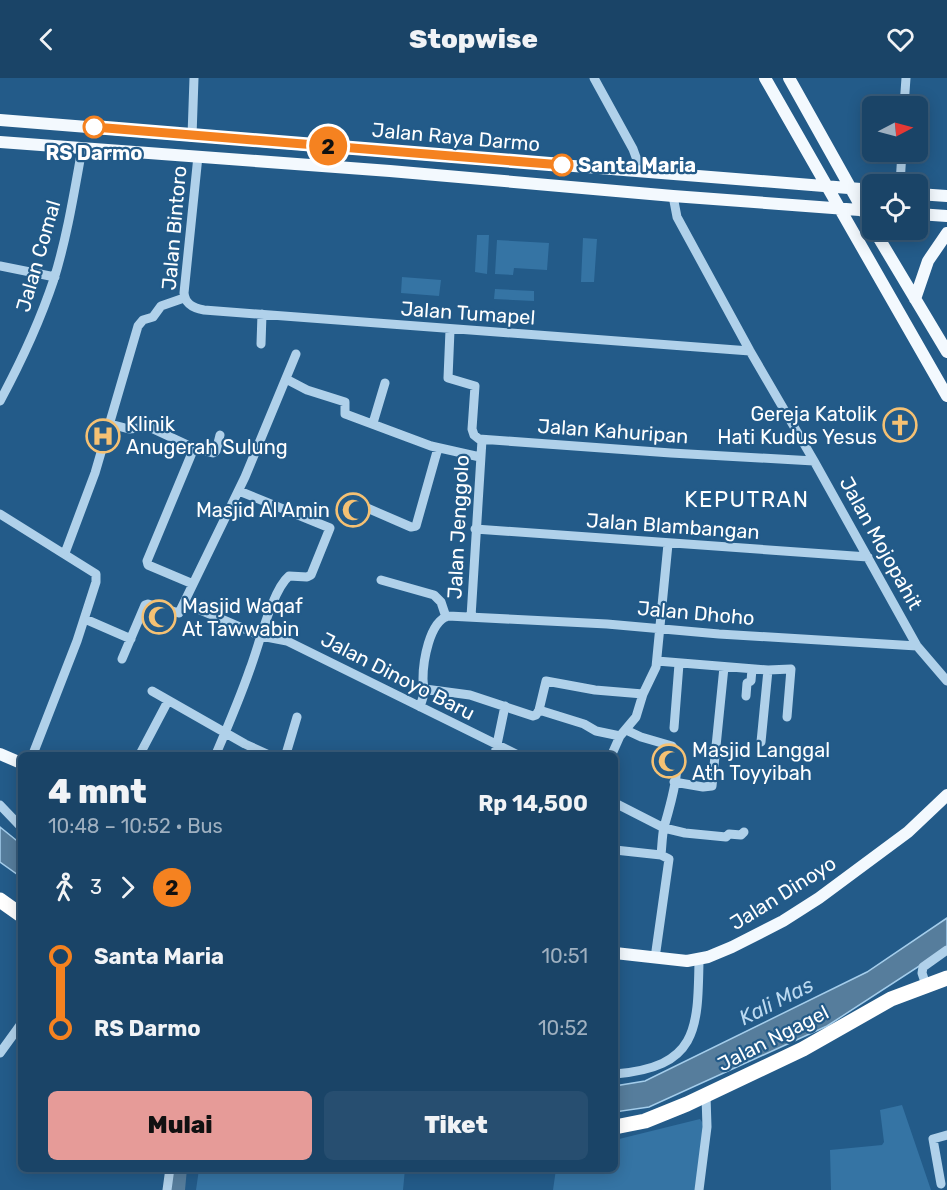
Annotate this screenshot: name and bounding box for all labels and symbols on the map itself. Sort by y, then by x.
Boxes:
north arrow [862,96,928,162]
marker: RS Darmo [83,116,105,138]
street label: Jalan Raya Darmo [371,118,541,156]
line badge: 2 [308,126,348,166]
place label: RS Darmo [45,141,143,165]
place label: Santa Maria [578,153,696,177]
marker: Santa Maria [551,154,573,176]
street label: Jalan Bintoro [157,165,191,291]
street label: Jalan Comal [11,197,65,315]
street label: Jalan Tumapel [400,296,536,330]
place label: Gereja Katolik Hati Kudus Yesus [717,402,878,449]
church icon: Gereja Katolik Hati Kudus Yesus [882,407,918,443]
place label: Klinik Anugerah Sulung [126,412,288,459]
street label: Jalan Kahuripan [537,414,689,448]
hospital icon: Klinik Anugerah Sulung [85,418,121,454]
street label: Jalan Jenggolo [442,454,474,600]
street label: Jalan Mojopahit [835,472,928,614]
district label: KEPUTRAN [684,486,810,513]
mosque icon: Masjid Al Amin [335,492,371,528]
place label: Masjid Al Amin [196,498,330,522]
street label: Jalan Blambangan [585,508,761,544]
place label: Masjid Waqaf At Tawwabin [182,594,303,641]
street label: Jalan Dhoho [636,596,756,630]
mosque icon: Masjid Waqaf At Tawwabin [141,599,177,635]
street label: Jalan Dinoyo Baru [317,627,479,725]
place label: Masjid Langgal Ath Toyyibah [692,738,830,785]
mosque icon: Masjid Langgal Ath Toyyibah [651,743,687,779]
street label: Jalan Dinoyo [726,851,840,935]
water label: Kali Mas [735,972,818,1030]
street label: Jalan Ngagel [713,1000,833,1076]

